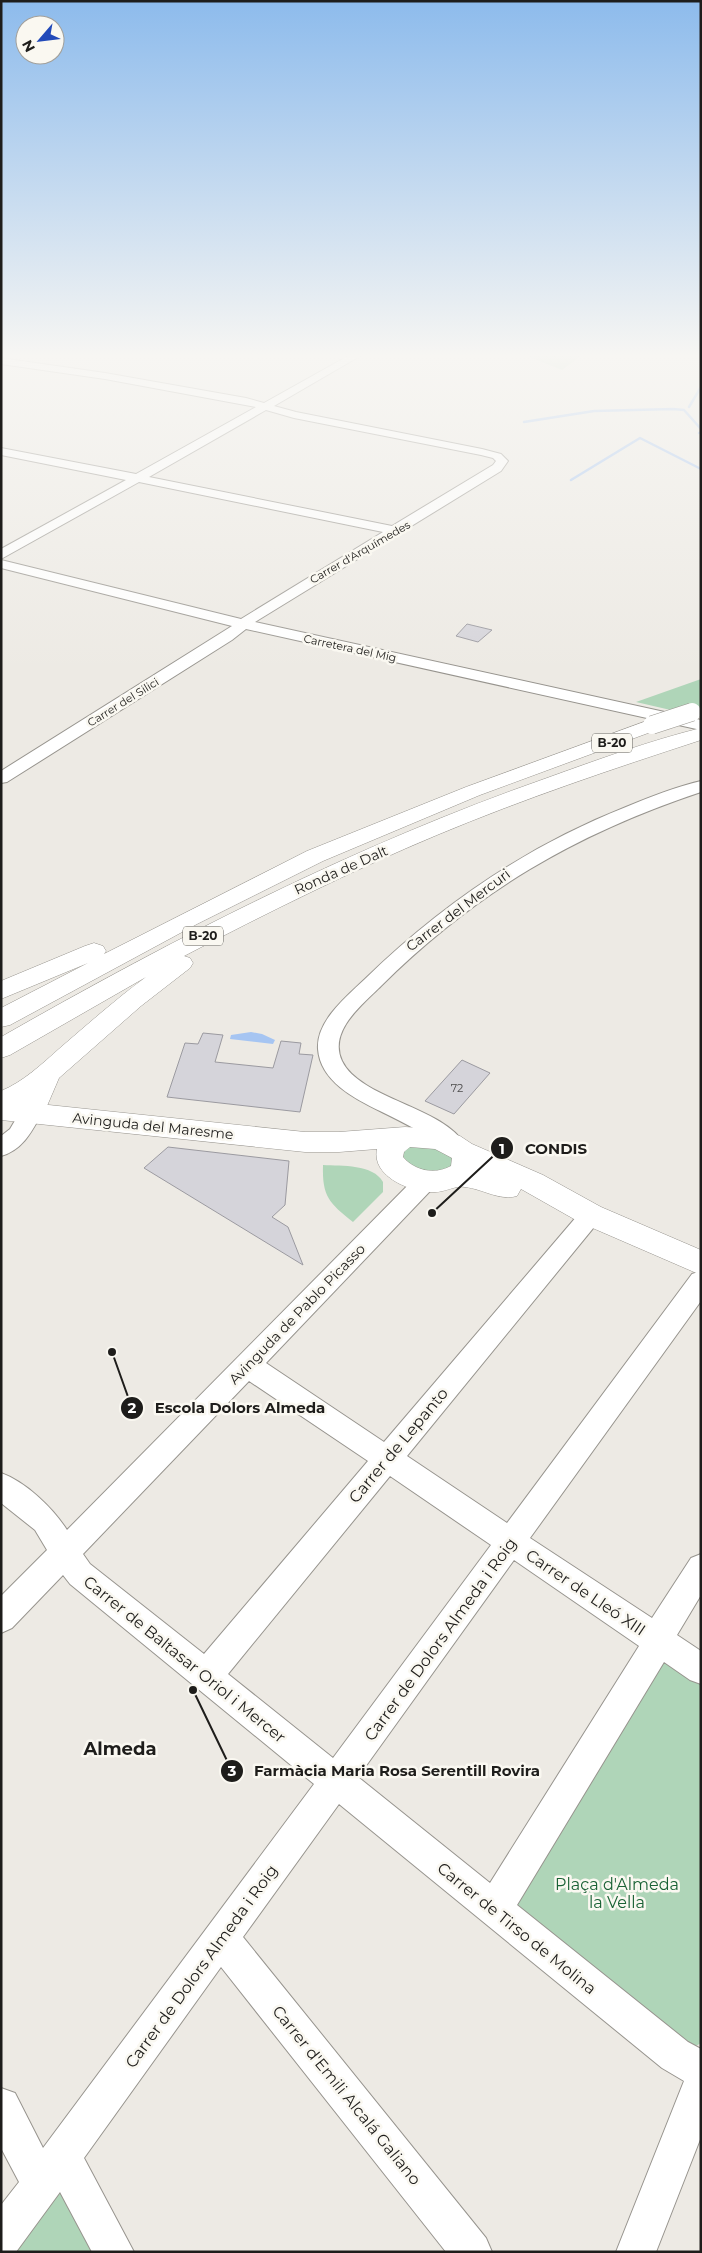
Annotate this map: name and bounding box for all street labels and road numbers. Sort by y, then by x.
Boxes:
street label: Carrer d'Arquímedes [307,517,413,586]
street label: Carretera del Mig [302,631,398,665]
street label: Carrer del Silici [85,674,161,730]
road number: B-20 [592,734,632,752]
street label: Ronda de Dalt [291,841,391,899]
street label: Carrer del Mercuri [402,865,514,955]
road number: B-20 [183,926,223,946]
street label: Avinguda del Maresme [72,1109,234,1143]
street label: Avinguda de Pablo Picasso [225,1240,369,1388]
street label: Carrer de Lepanto [345,1384,452,1507]
street label: Carrer de Dolors Almeda i Roig [360,1534,520,1745]
street label: Carrer de Lleó XIII [522,1545,649,1640]
street label: Carrer de Baltasar Oriol i Mercer [80,1572,290,1747]
street label: Carrer de Tirso de Molina [433,1858,600,1998]
street label: Carrer de Dolors Almeda i Roig [121,1861,281,2072]
street label: Carrer d'Emili Alcalá Galiano [268,2002,425,2189]

